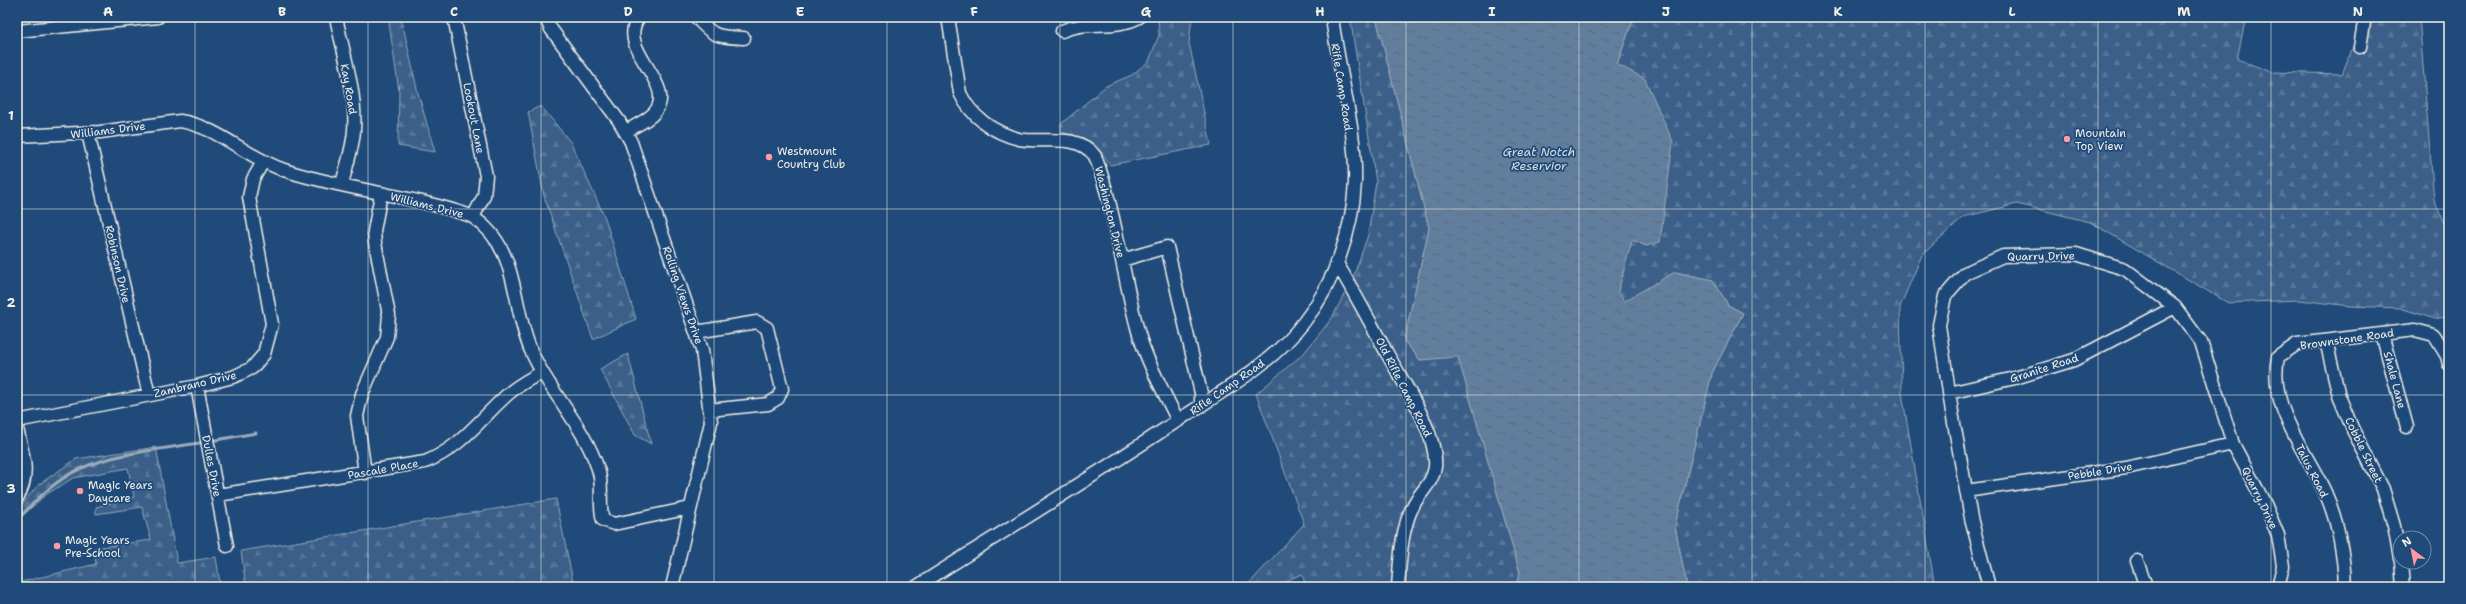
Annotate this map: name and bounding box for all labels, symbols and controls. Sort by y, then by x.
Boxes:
text: A [103,3,113,20]
text: B [278,3,286,20]
text: C [450,3,458,20]
text: D [623,3,633,20]
text: E [796,3,805,20]
text: F [970,3,978,20]
text: G [1141,3,1152,20]
text: H [1315,3,1325,20]
text: I [1488,3,1496,20]
text: J [1662,3,1670,20]
text: K [1834,3,1843,20]
text: L [2008,3,2016,20]
text: M [2177,3,2191,20]
text: N [2353,3,2363,20]
street label: Rifle Camp Road [1327,42,1356,132]
street label: Kay Road [337,63,360,116]
street label: Lookout Lane [459,81,488,155]
text: 1 [8,107,14,124]
street label: Williams Drive [70,118,146,143]
place label: Mountain Top View [2075,126,2126,154]
marker: Mountain Top View [2062,134,2072,144]
place label: Westmount Country Club [777,144,845,172]
water label: Great Notch Reservior [1503,144,1575,174]
marker: Westmount Country Club [764,152,774,162]
street label: Washington Drive [1091,165,1128,259]
street label: Williams Drive [388,189,465,222]
street label: Robinson Drive [101,224,134,304]
street label: Rolling Views Drive [659,244,706,346]
street label: Quarry Drive [2007,248,2075,265]
text: 2 [6,294,16,311]
street label: Brownstone Road [2299,325,2395,353]
street label: Old Rifle Camp Road [1372,335,1435,440]
street label: Granite Road [2008,350,2080,387]
street label: Shale Lane [2380,350,2409,410]
street label: Rifle Camp Road [1187,356,1268,419]
street label: Zambrano Drive [152,368,238,401]
street label: Cobble Street [2341,415,2386,486]
street label: Dulles Drive [198,434,225,498]
street label: Talus Road [2292,442,2332,501]
street label: Pascale Place [347,456,420,483]
street label: Pebble Drive [2067,459,2133,484]
street label: Quarry Drive [2238,464,2281,532]
place label: Magic Years Daycare [88,478,153,506]
text: 3 [6,480,16,497]
marker: Magic Years Daycare [75,486,85,496]
north arrow [2392,530,2432,570]
place label: Magic Years Pre-School [65,533,130,561]
text: N [2399,533,2415,551]
marker: Magic Years Pre-School [52,541,62,551]

